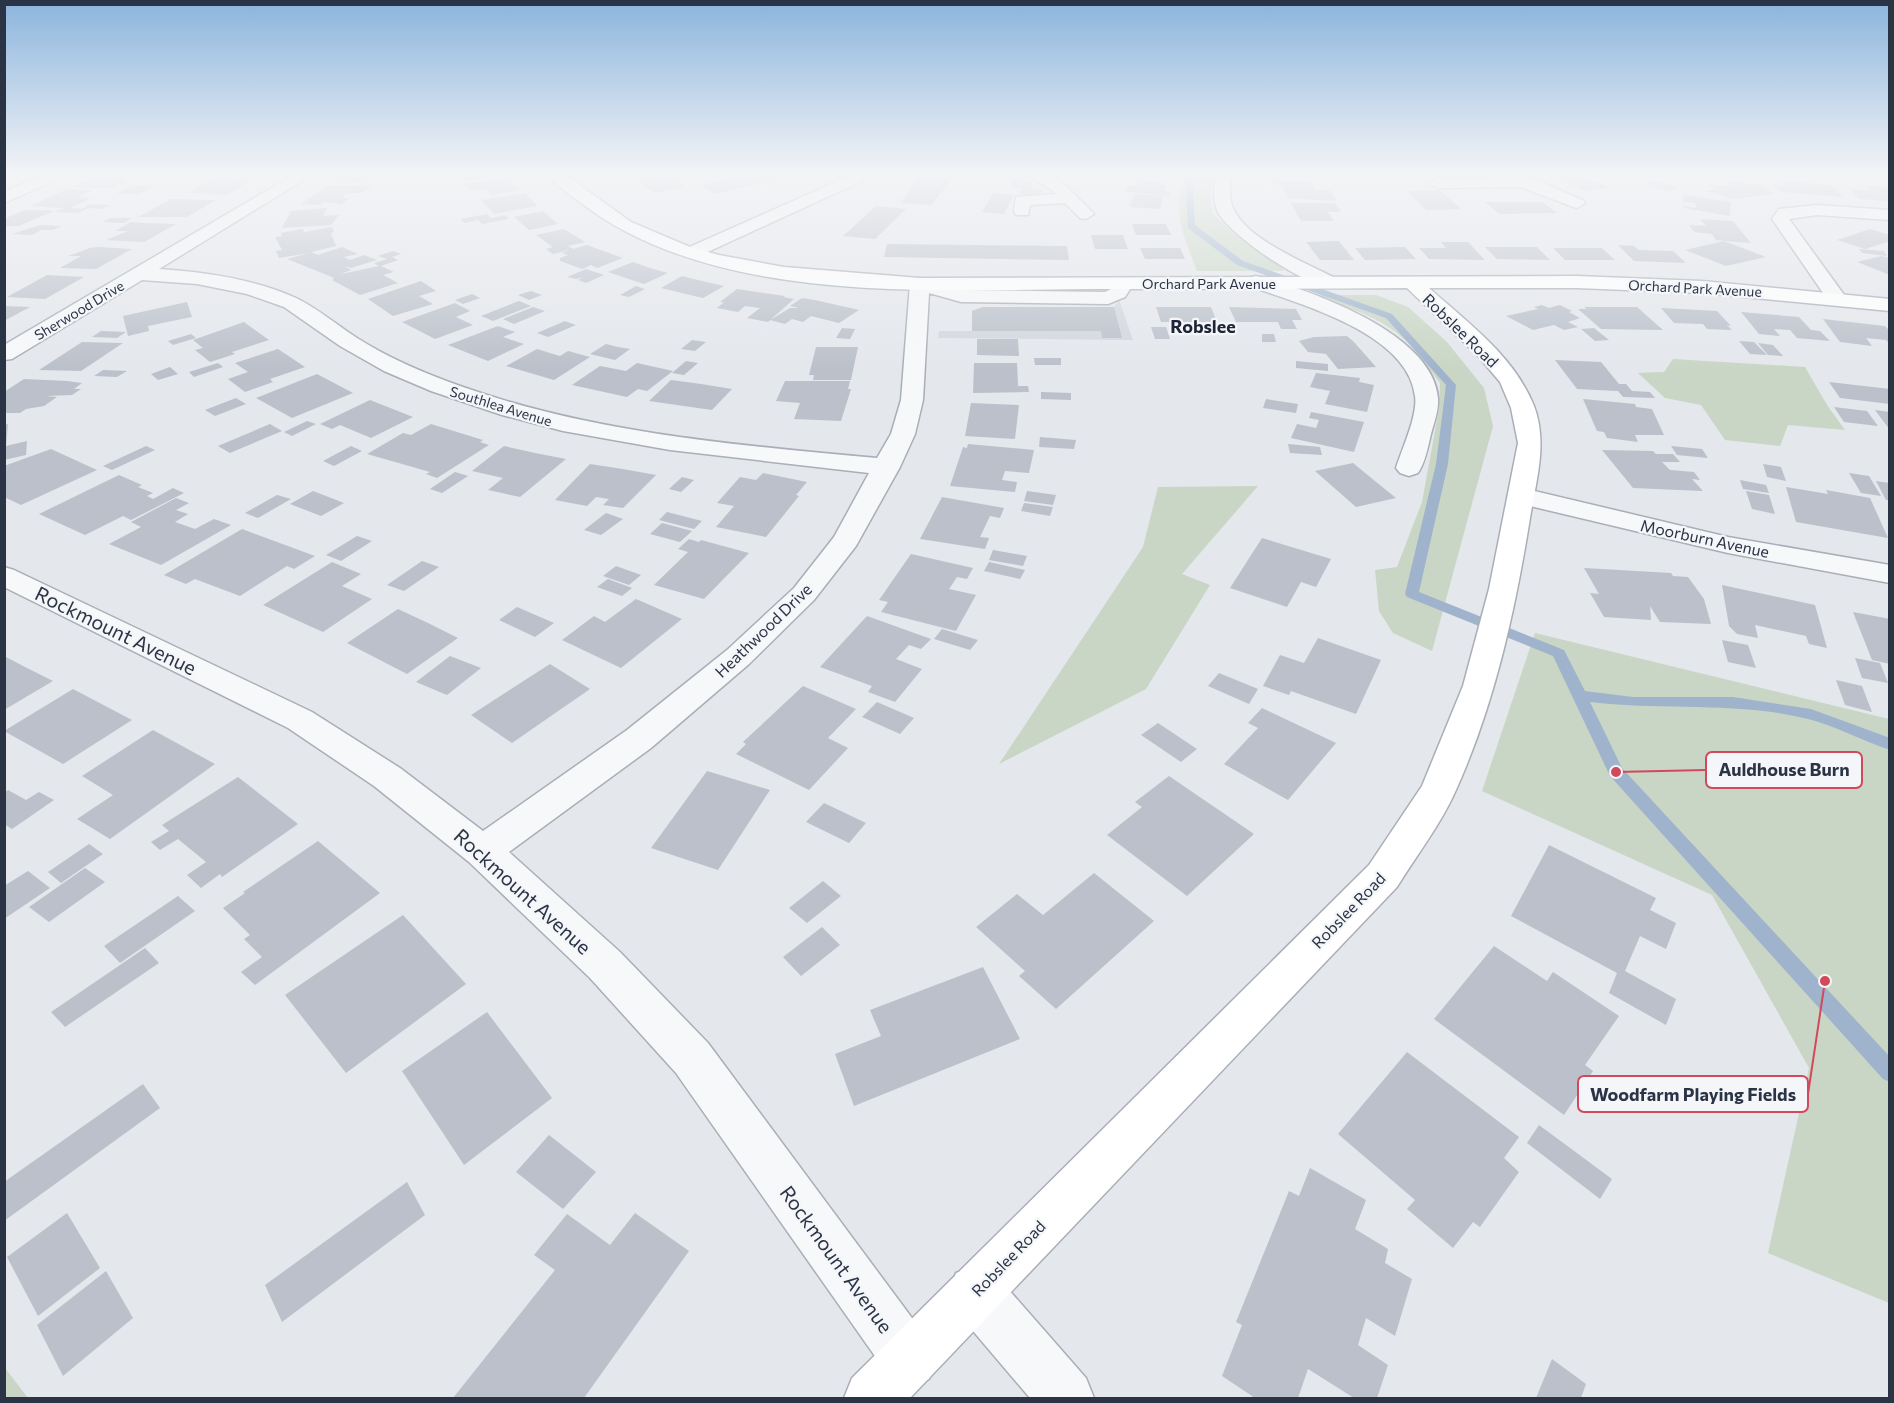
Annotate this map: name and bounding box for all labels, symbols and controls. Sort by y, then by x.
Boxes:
street label: Orchard Park Avenue [1142,275,1276,292]
street label: Orchard Park Avenue [1628,276,1762,300]
street label: Sherwood Drive [31,277,127,343]
street label: Robslee Road [1419,289,1503,371]
district label: Robslee [1170,315,1236,337]
street label: Southlea Avenue [448,382,554,430]
street label: Moorburn Avenue [1639,515,1771,561]
street label: Heathwood Drive [711,579,815,681]
street label: Rockmount Avenue [32,581,200,679]
callout: Auldhouse Burn [1706,752,1862,788]
text: Auldhouse Burn [1718,758,1850,780]
street label: Rockmount Avenue [450,823,596,959]
street label: Robslee Road [1307,868,1389,952]
callout: Woodfarm Playing Fields [1578,1076,1808,1112]
text: Woodfarm Playing Fields [1590,1083,1796,1105]
street label: Rockmount Avenue [776,1181,898,1337]
street label: Robslee Road [967,1216,1049,1300]

